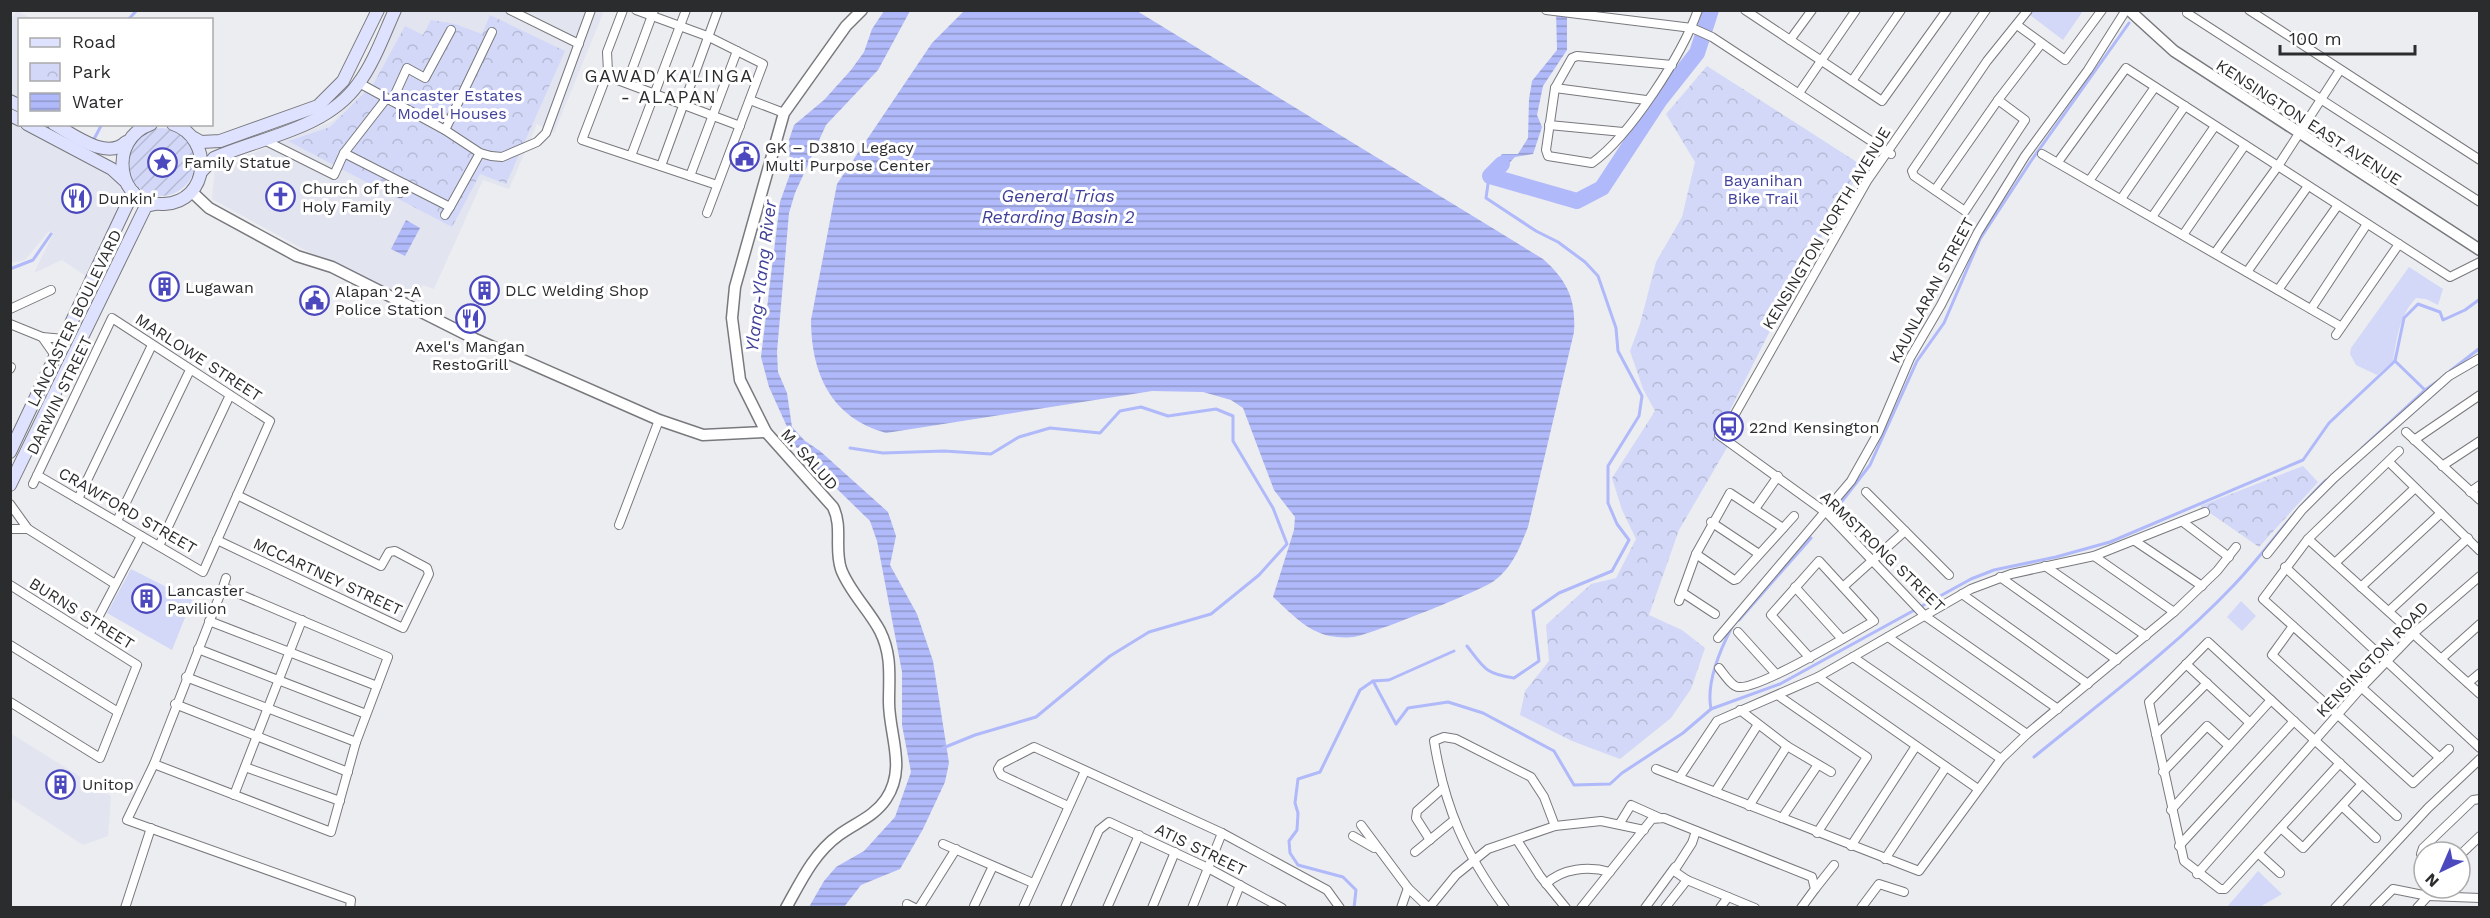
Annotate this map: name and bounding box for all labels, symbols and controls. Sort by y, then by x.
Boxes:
legend [18,18,213,126]
scale bar [2280,18,2415,56]
text: 100 m [2289,28,2342,49]
text: Road [72,31,116,52]
street label: KENSINGTON EAST AVENUE [2213,55,2405,189]
text: Park [72,61,111,82]
district label: GAWAD KALINGA - ALAPAN [584,65,754,107]
park label: Lancaster Estates Model Houses [382,86,522,123]
text: Water [72,91,124,112]
street label: KENSINGTON NORTH AVENUE [1758,124,1895,333]
place label: GK – D3810 Legacy Multi Purpose Center [765,138,931,175]
public building icon: GK – D3810 Legacy Multi Purpose Center [728,140,760,172]
place icon: Family Statue [147,146,179,178]
place label: Family Statue [184,153,291,172]
park label: Bayanihan Bike Trail [1723,171,1803,208]
place label: Church of the Holy Family [302,179,409,216]
church icon: Church of the Holy Family [265,181,297,213]
restaurant icon: Dunkin' [61,182,93,214]
water label: General Trias Retarding Basin 2 [981,185,1135,227]
place label: Dunkin' [98,189,156,208]
water label: Ylang-Ylang River [741,198,780,353]
street label: KAUNLARAN STREET [1885,214,1978,366]
street label: LANCASTER BOULEVARD [23,227,126,410]
building icon: Lugawan [148,271,180,303]
building icon: DLC Welding Shop [468,274,500,306]
place label: Lugawan [185,278,254,297]
place label: DLC Welding Shop [505,281,649,300]
place label: Alapan 2-A Police Station [335,282,443,319]
public building icon: Alapan 2-A Police Station [298,284,330,316]
restaurant icon: Axel's Mangan RestoGrill [454,302,486,334]
street label: MARLOWE STREET [132,309,266,406]
street label: DARWIN STREET [22,332,97,458]
place label: Axel's Mangan RestoGrill [415,337,525,374]
bus stop icon: 22nd Kensington [1712,411,1744,443]
place label: 22nd Kensington [1749,418,1879,437]
street label: M. SALUD [777,425,842,494]
street label: CRAWFORD STREET [55,463,200,558]
street label: ARMSTRONG STREET [1816,487,1949,616]
street label: MCCARTNEY STREET [250,534,406,619]
street label: BURNS STREET [26,574,138,653]
place label: Lancaster Pavilion [167,581,245,618]
building icon: Lancaster Pavilion [130,583,162,615]
street label: KENSINGTON ROAD [2312,598,2432,721]
building icon: Unitop [45,768,77,800]
place label: Unitop [82,775,134,794]
street label: ATIS STREET [1152,819,1250,880]
north arrow [2412,840,2472,900]
text: N [2421,869,2443,891]

